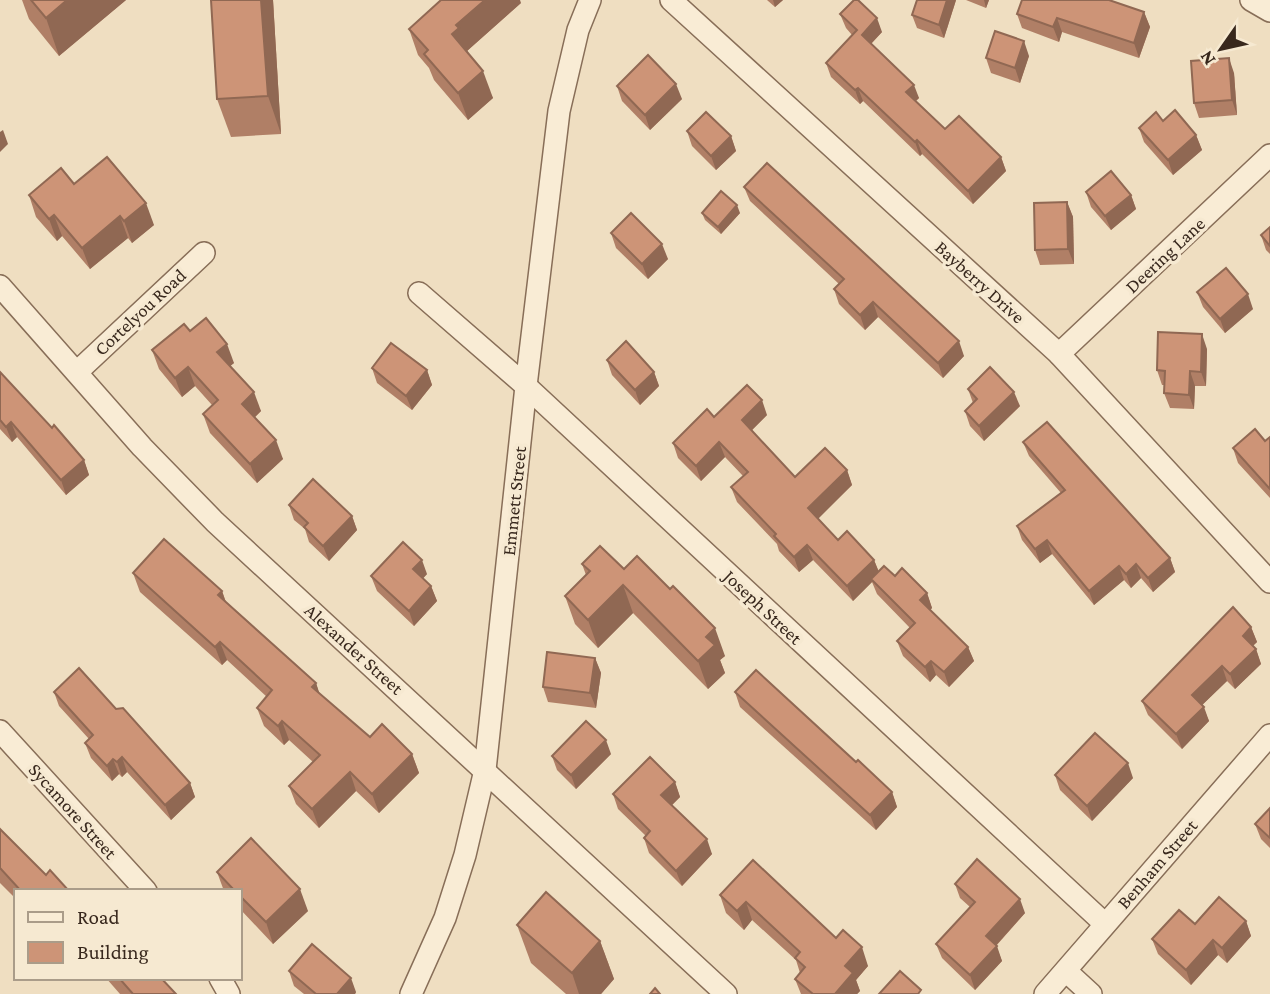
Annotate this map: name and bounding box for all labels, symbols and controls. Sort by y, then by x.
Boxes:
north arrow [1186,14,1256,84]
text: N [1195,47,1220,69]
street label: Deering Lane [1121,213,1209,297]
street label: Bayberry Drive [931,236,1029,328]
street label: Cortelyou Road [90,264,190,360]
street label: Emmett Street [498,445,530,557]
street label: Joseph Street [718,564,807,649]
street label: Alexander Street [301,599,408,699]
street label: Sycamore Street [25,759,122,864]
street label: Benham Street [1113,815,1202,913]
legend [14,889,242,980]
text: Road [77,905,120,929]
text: Building [77,940,149,964]

